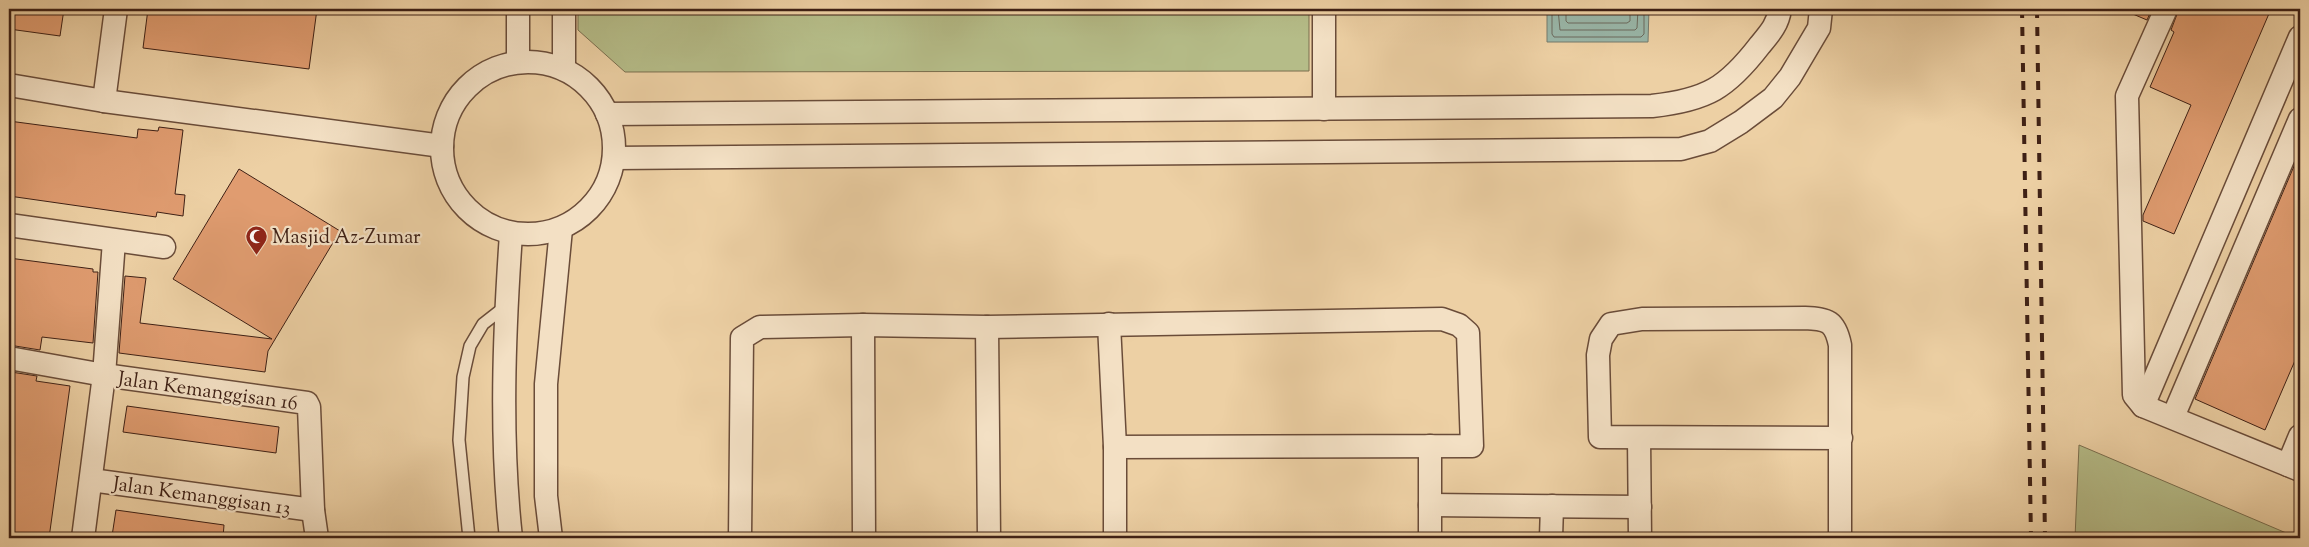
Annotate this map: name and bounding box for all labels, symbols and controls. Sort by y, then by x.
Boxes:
mosque icon: Masjid Az-Zumar [244,224,268,255]
place label: Masjid Az-Zumar [272,224,421,253]
street label: Jalan Kemanggisan 16 [115,365,299,419]
street label: Jalan Kemanggisan 13 [110,470,292,524]

